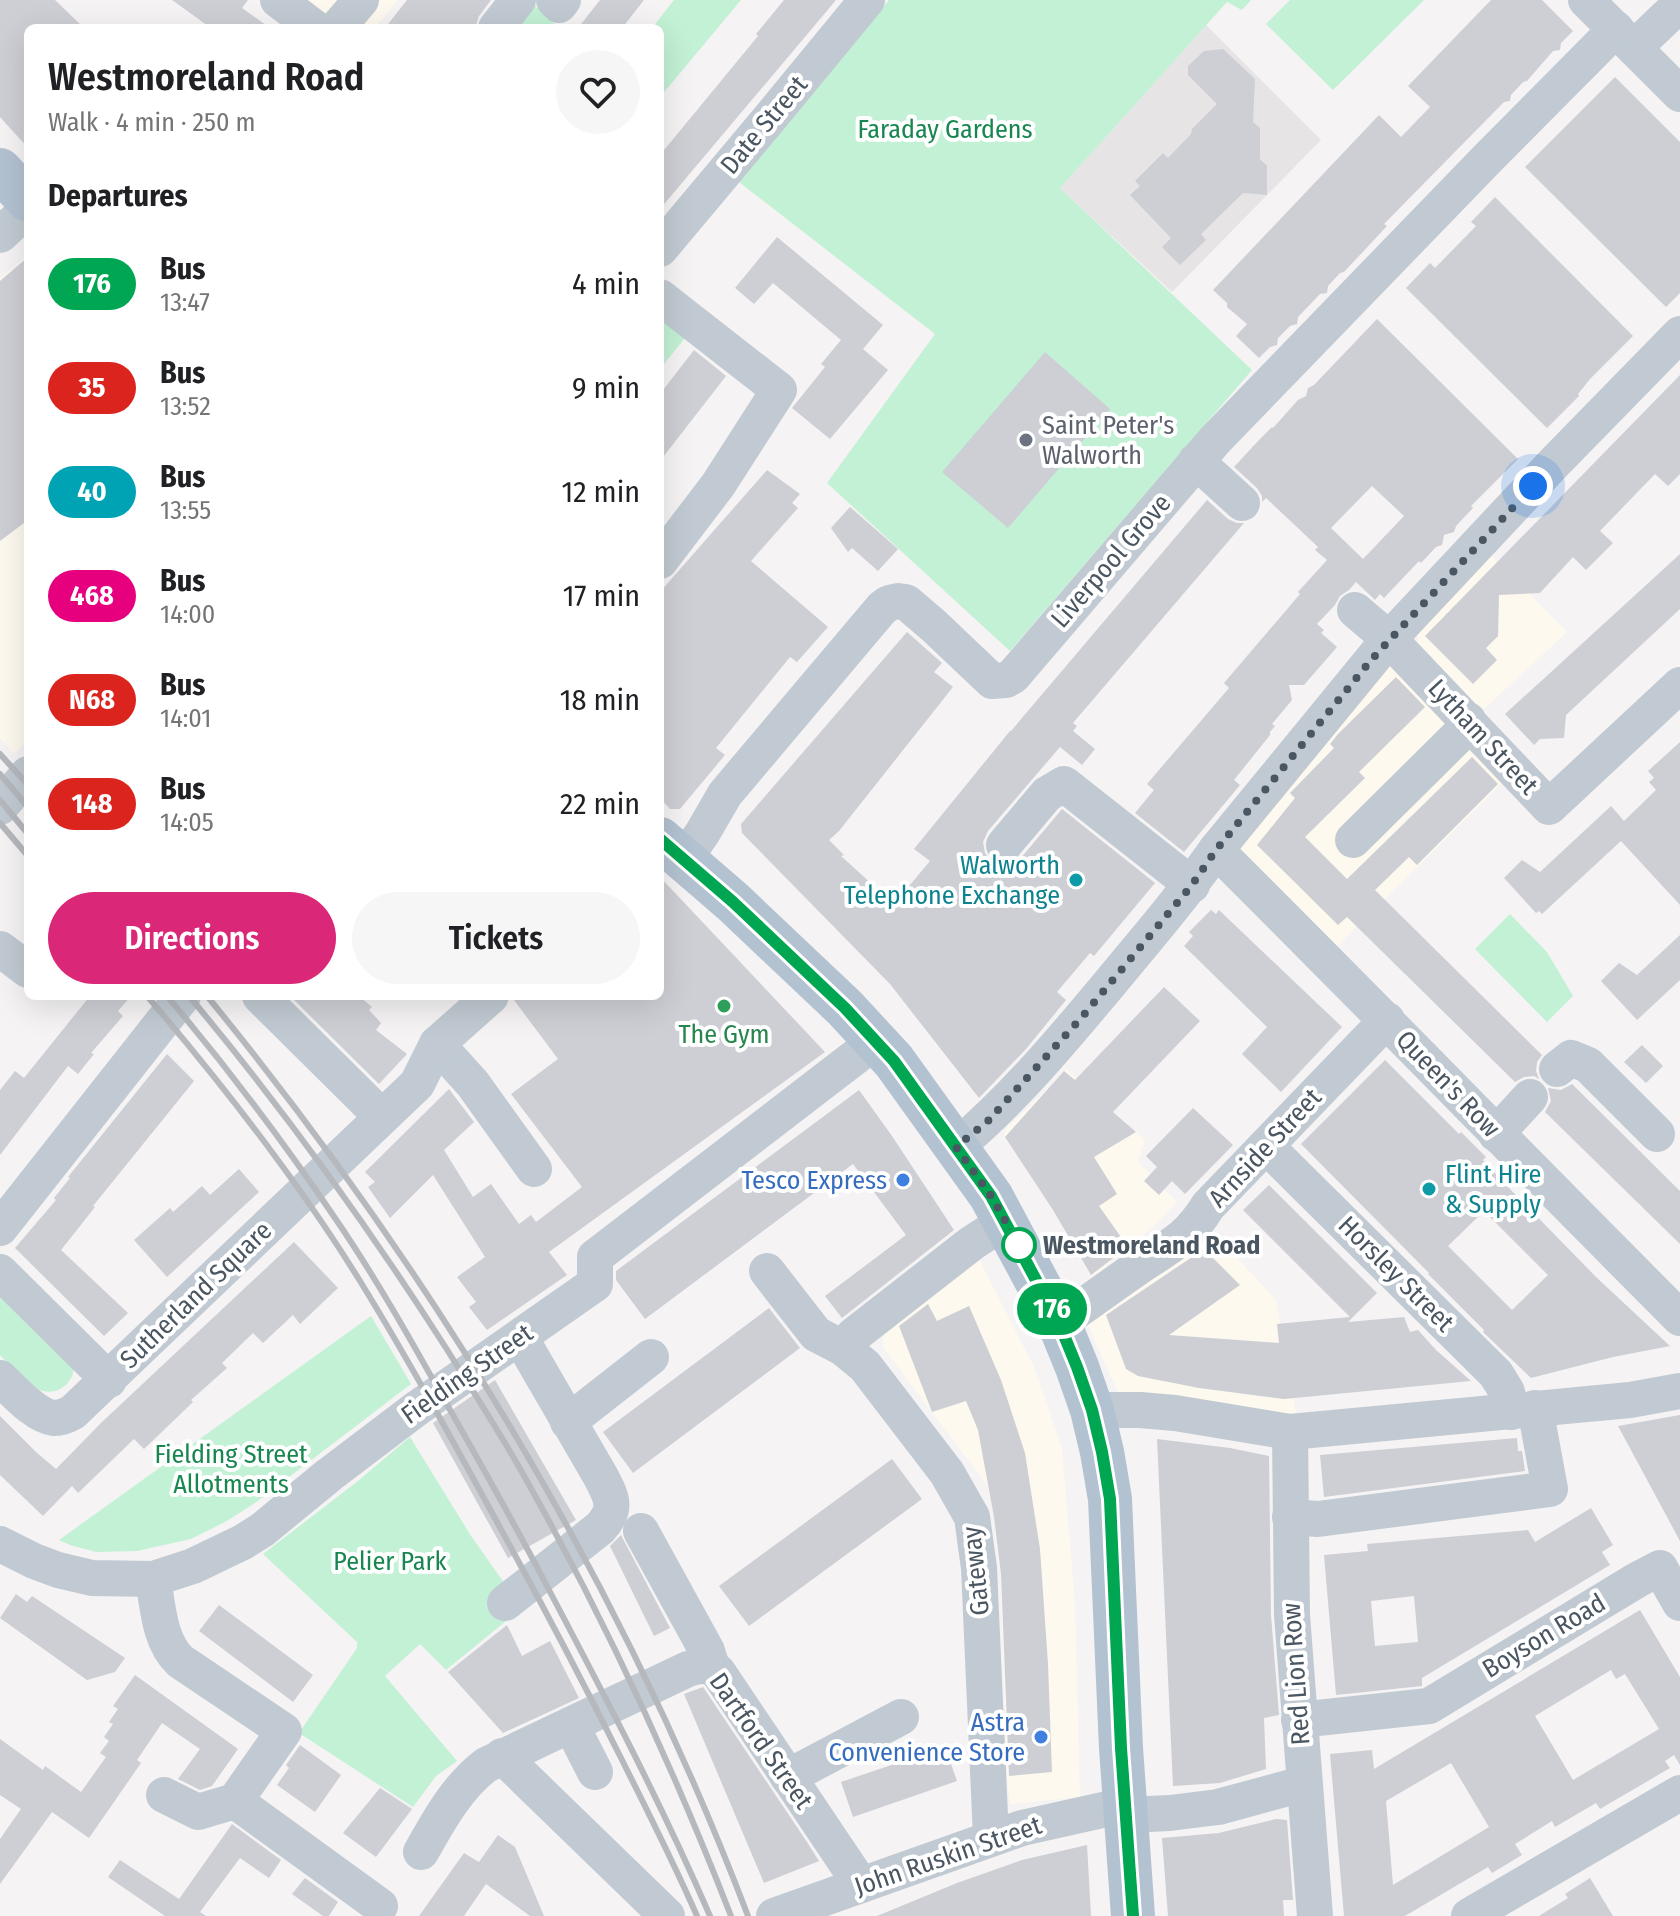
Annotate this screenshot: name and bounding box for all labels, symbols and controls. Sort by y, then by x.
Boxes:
button: heart [556,50,640,134]
text: Westmoreland Road [48,54,365,100]
street label: Date Street [714,69,814,180]
text: Walk · 4 min · 250 m [48,107,256,138]
park label: Faraday Gardens [857,114,1033,145]
text: Departures [48,178,188,214]
text: Bus [160,251,205,287]
text: 4 min [572,266,640,302]
text: 176 [73,267,111,300]
text: 13:47 [160,287,210,318]
text: Bus [160,355,205,391]
text: 9 min [572,370,640,406]
text: 35 [79,371,106,404]
text: 13:52 [160,391,211,422]
place label: Saint Peter's Walworth [1042,410,1174,471]
marker: Saint Peter's Walworth [1017,431,1035,449]
text: Bus [160,459,205,495]
your location [1513,466,1553,506]
text: 12 min [562,474,640,510]
text: 40 [77,475,107,508]
street label: Liverpool Grove [1045,488,1177,634]
text: 13:55 [160,495,211,526]
text: Bus [160,563,205,599]
text: 17 min [563,578,640,614]
text: 468 [70,579,114,612]
text: 14:00 [160,599,215,630]
text: Bus [160,667,205,703]
street label: Lytham Street [1422,673,1545,801]
text: 18 min [560,682,640,718]
text: N68 [69,683,115,716]
text: 14:01 [160,703,211,734]
text: Bus [160,771,205,807]
text: 22 min [560,786,640,822]
text: 148 [71,787,113,820]
text: 14:05 [160,807,214,838]
place label: Walworth Telephone Exchange [844,850,1060,911]
marker: Walworth Telephone Exchange [1067,871,1085,889]
button: Directions [48,892,336,984]
button: Tickets [352,892,640,984]
marker: The Gym [715,997,733,1015]
place label: The Gym [678,1019,770,1050]
street label: Queen's Row [1390,1024,1506,1144]
street label: Arnside Street [1202,1082,1328,1214]
place label: Flint Hire & Supply [1445,1159,1541,1220]
place label: Tesco Express [741,1165,887,1196]
marker: Tesco Express [894,1171,912,1189]
marker: Flint Hire & Supply [1420,1180,1438,1198]
street label: Horsley Street [1332,1210,1460,1338]
street label: Sutherland Square [114,1215,278,1375]
marker: Westmoreland Road [1002,1228,1036,1262]
place label: Westmoreland Road [1043,1230,1260,1261]
line badge: 176 [1006,1283,1098,1335]
text: 176 [1033,1292,1071,1325]
street label: Fielding Street [395,1317,539,1431]
park label: Fielding Street Allotments [154,1439,308,1500]
street label: Gateway [956,1525,996,1617]
park label: Pelier Park [333,1546,448,1577]
street label: Boyson Road [1477,1587,1611,1685]
street label: Red Lion Row [1276,1602,1316,1746]
street label: Dartford Street [703,1667,820,1815]
place label: Astra Convenience Store [829,1707,1025,1768]
marker: Astra Convenience Store [1032,1728,1050,1746]
street label: John Ruskin Street [850,1809,1046,1902]

